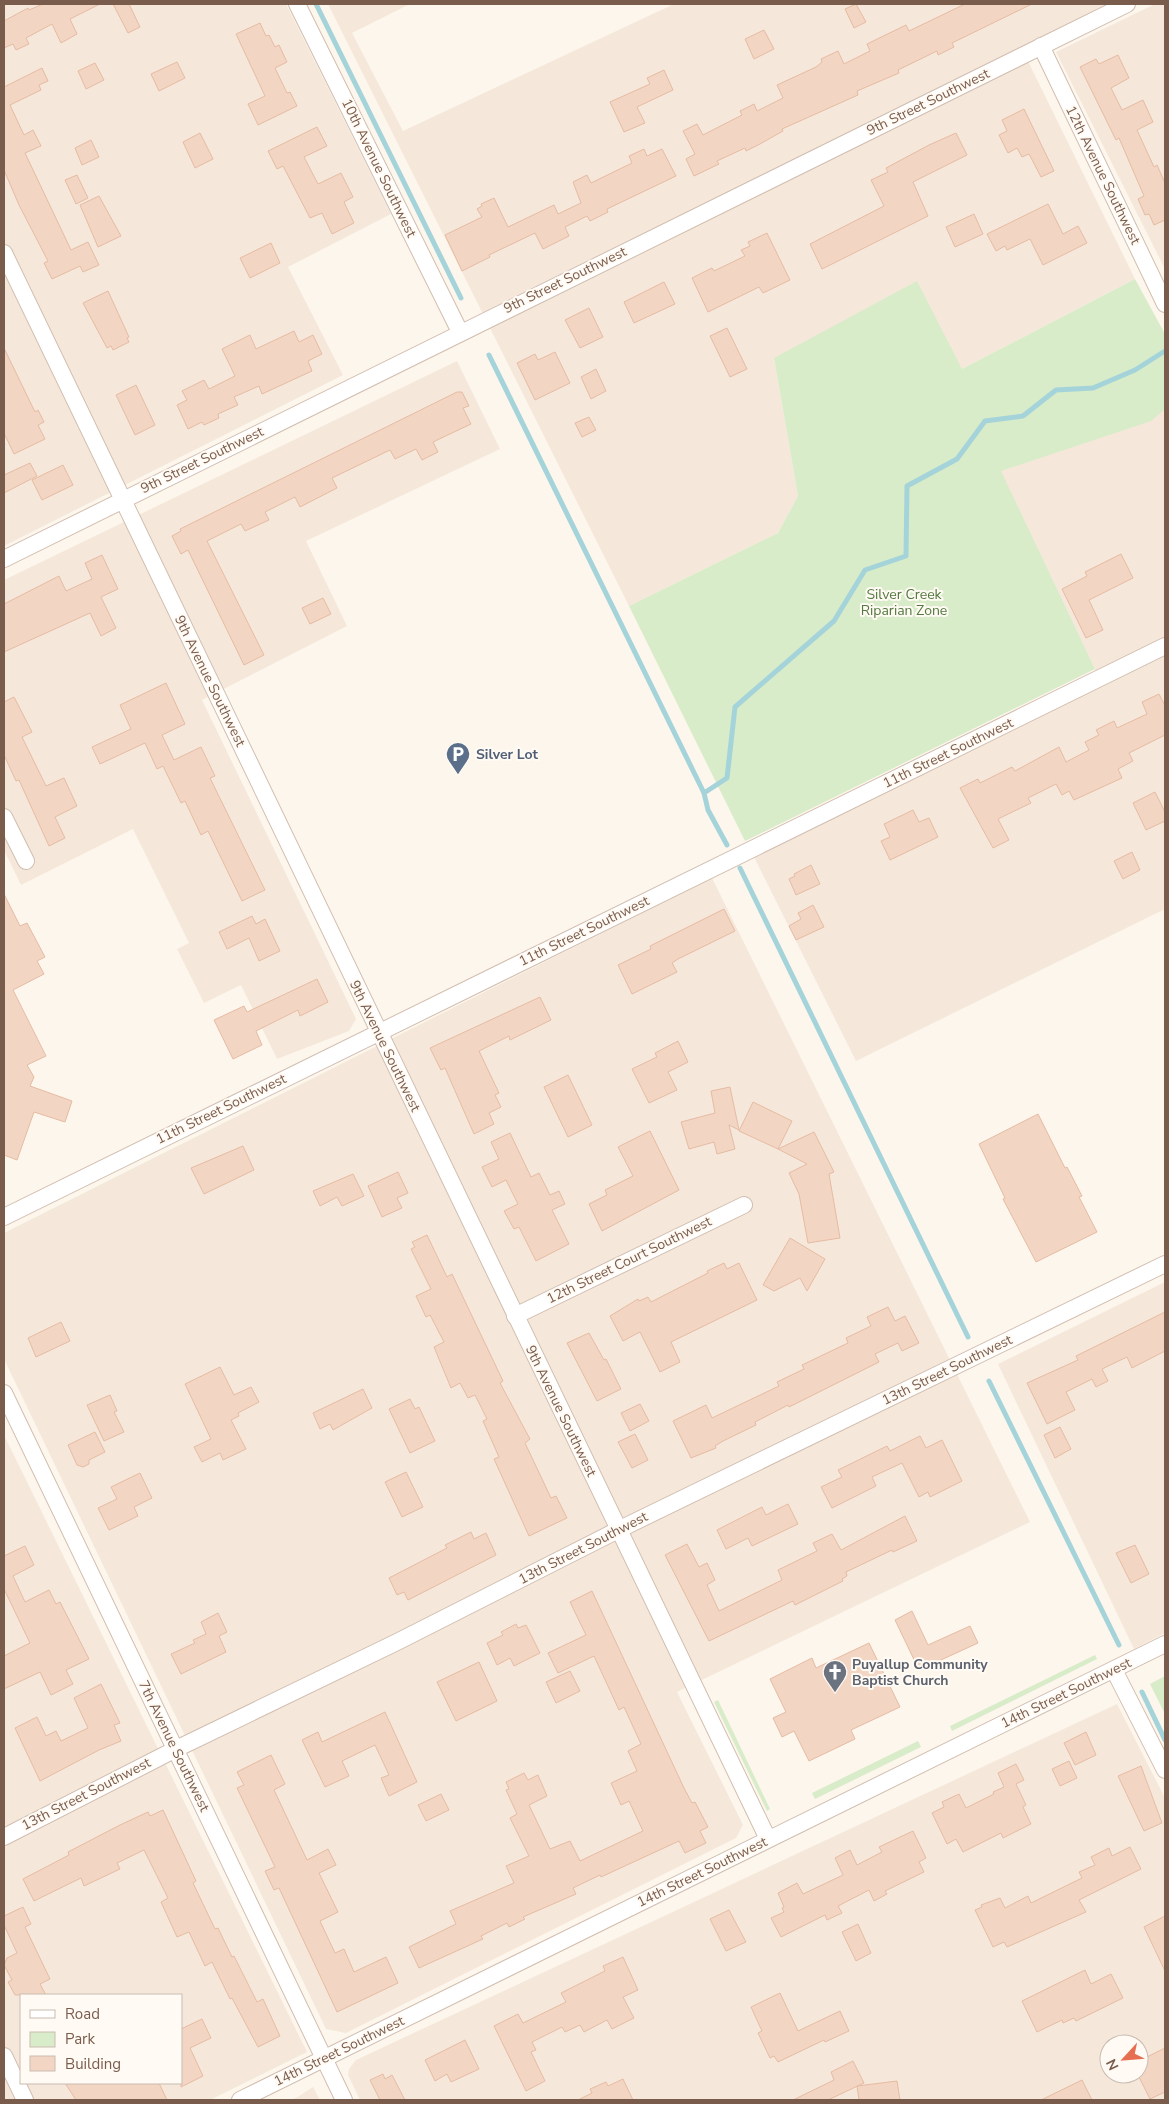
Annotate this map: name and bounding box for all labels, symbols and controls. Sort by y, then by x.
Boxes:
street label: 9th Street Southwest [863,64,993,140]
street label: 10th Avenue Southwest [337,95,421,241]
street label: 12th Avenue Southwest [1061,102,1145,248]
street label: 9th Street Southwest [500,242,630,318]
street label: 9th Street Southwest [137,422,267,498]
park label: Silver Creek Riparian Zone [861,585,947,620]
street label: 9th Avenue Southwest [170,612,250,750]
street label: 11th Street Southwest [880,713,1016,793]
parking icon: Silver Lot [445,741,471,775]
place label: Silver Lot [476,745,539,764]
street label: 11th Street Southwest [516,891,652,971]
street label: 9th Avenue Southwest [345,977,425,1115]
street label: 11th Street Southwest [153,1069,289,1149]
street label: 12th Street Court Southwest [543,1212,715,1308]
street label: 13th Street Southwest [879,1330,1015,1410]
street label: 9th Avenue Southwest [521,1342,601,1480]
street label: 13th Street Southwest [515,1507,651,1589]
street label: 14th Street Southwest [998,1653,1134,1733]
place label: Puyallup Community Baptist Church [852,1655,988,1690]
church icon: Puyallup Community Baptist Church [822,1659,848,1693]
street label: 7th Avenue Southwest [134,1677,214,1815]
street label: 13th Street Southwest [18,1753,154,1835]
street label: 14th Street Southwest [634,1832,770,1912]
legend [20,1994,182,2084]
text: Road [65,2004,100,2024]
street label: 14th Street Southwest [271,2011,407,2091]
text: Park [65,2029,95,2049]
north arrow [1099,2034,1149,2084]
text: Building [65,2054,121,2074]
text: N [1102,2056,1124,2073]

